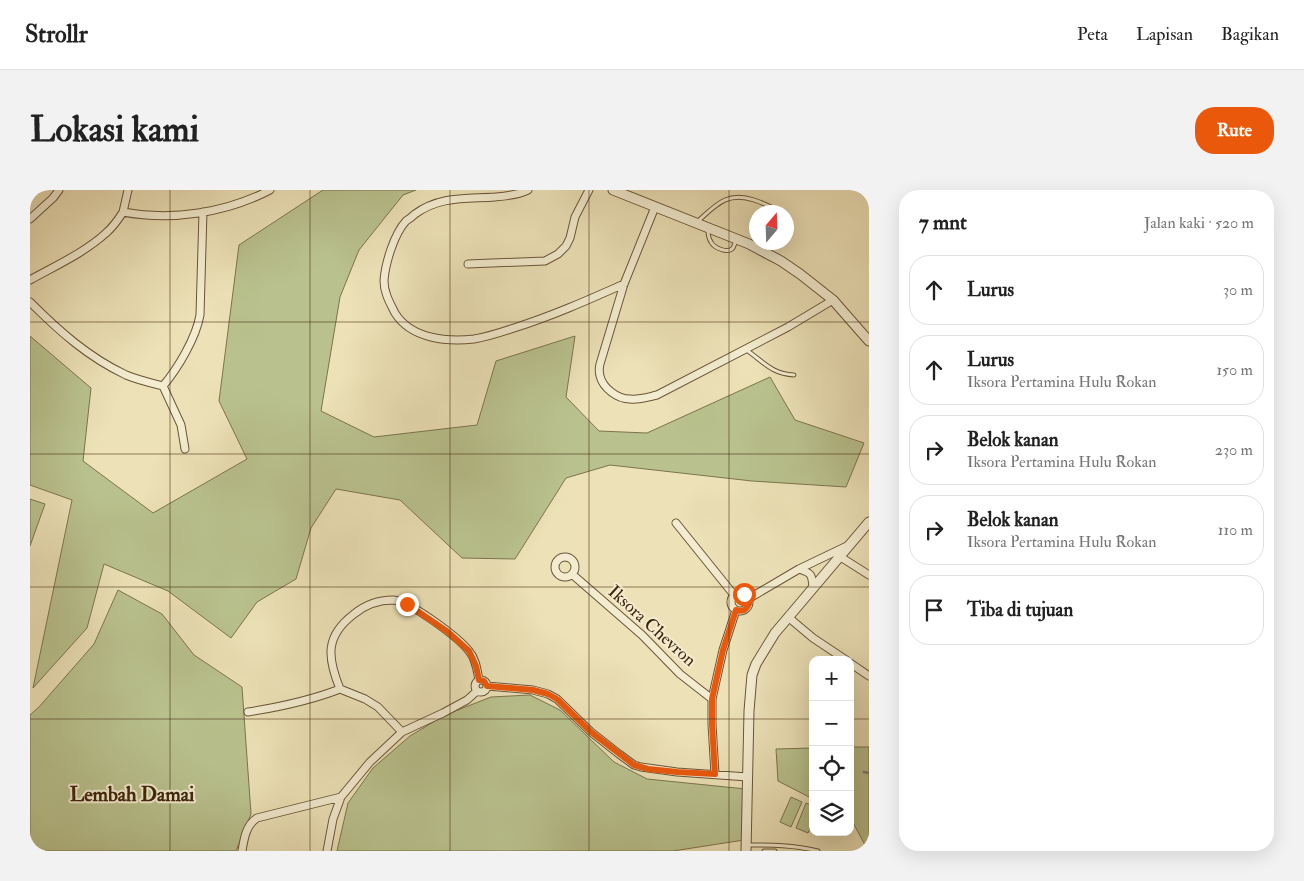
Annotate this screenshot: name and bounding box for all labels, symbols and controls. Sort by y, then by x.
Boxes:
text: Strollr [25,19,88,50]
text: Peta [1077,23,1108,46]
text: Lapisan [1136,23,1193,46]
text: Bagikan [1221,23,1279,46]
button: Rute [1195,107,1274,154]
text: Lokasi kami [30,108,199,152]
north arrow [749,205,794,250]
text: 7 mnt [919,209,967,236]
text: Jalan kaki · 520 m [1144,213,1254,233]
icon: ahead [920,276,948,304]
text: Lurus [967,278,1014,302]
text: 30 m [1223,280,1253,300]
text: Lurus [967,348,1014,372]
icon: ahead [920,356,948,384]
text: 150 m [1216,360,1253,380]
text: Iksora Pertamina Hulu Rokan [967,372,1157,392]
text: Belok kanan [967,428,1058,452]
icon: right [920,436,948,464]
text: 230 m [1215,440,1253,460]
text: Iksora Pertamina Hulu Rokan [967,452,1157,472]
text: Belok kanan [967,508,1058,532]
icon: right [920,516,948,544]
text: 110 m [1218,520,1253,540]
text: Iksora Pertamina Hulu Rokan [967,532,1157,552]
street label: Iksora Chevron [603,580,701,672]
route start [733,583,756,606]
route end [396,593,419,616]
icon: arrive [920,596,948,624]
text: Tiba di tujuan [967,598,1073,622]
map controls [809,656,854,836]
button: + [809,656,854,701]
button: − [809,701,854,746]
button: locate [809,746,854,791]
district label: Lembah Damai [70,782,195,807]
button: layers [809,791,854,836]

